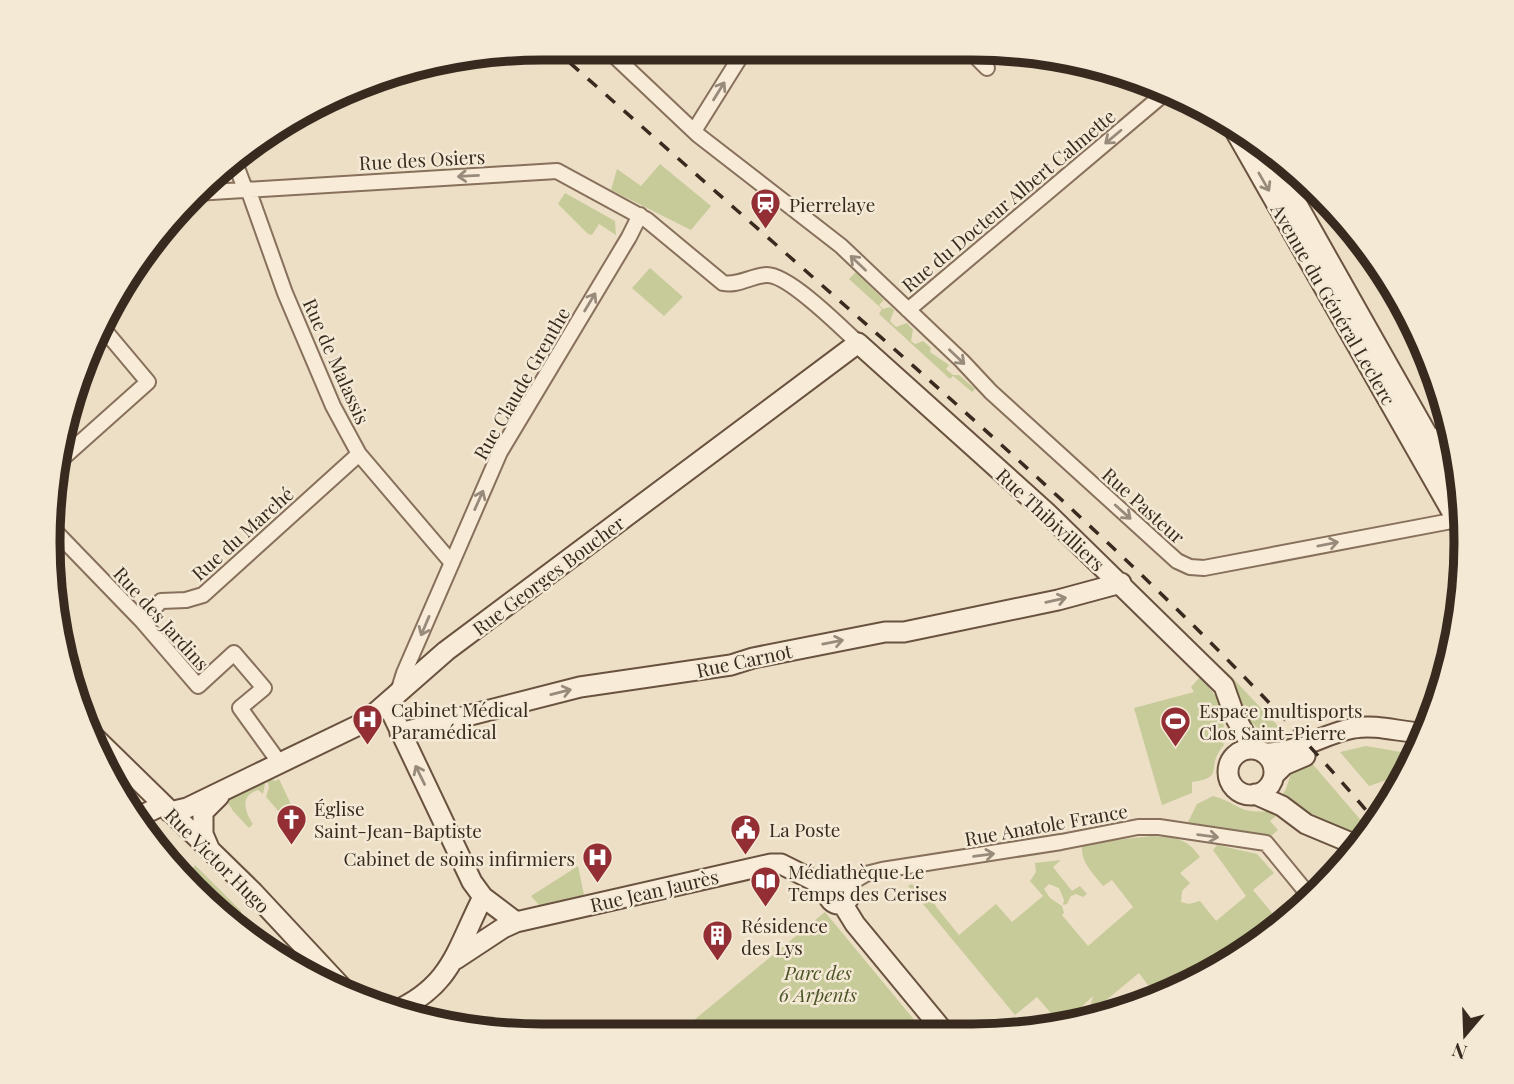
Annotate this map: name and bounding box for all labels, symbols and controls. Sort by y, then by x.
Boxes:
one-way arrow [713,81,727,101]
street label: Rue du Docteur Albert Calmette [896,103,1120,297]
one-way arrow [1104,129,1122,145]
street label: Rue des Osiers [358,143,486,175]
one-way arrow [457,169,480,182]
one-way arrow [1257,171,1271,191]
station icon: Pierrelaye [749,187,783,231]
place label: Pierrelaye [789,191,875,217]
street label: Avenue du Général Leclerc [1265,198,1402,409]
one-way arrow [849,255,867,271]
one-way arrow [583,293,597,313]
street label: Rue de Malassis [298,294,376,428]
street label: Rue Claude Grenthe [467,302,575,464]
one-way arrow [948,348,965,365]
street label: Rue Pasteur [1097,461,1191,549]
street label: Rue Thibivilliers [991,462,1111,576]
street label: Rue du Marché [186,480,298,586]
one-way arrow [473,490,486,512]
one-way arrow [1114,504,1131,521]
street label: Rue Georges Boucher [467,509,630,641]
one-way arrow [1316,536,1339,550]
street label: Rue des Jardins [108,560,216,676]
one-way arrow [1044,593,1067,606]
one-way arrow [418,614,431,636]
one-way arrow [821,635,844,649]
street label: Rue Carnot [694,637,794,683]
one-way arrow [549,685,572,698]
place label: Cabinet Médical Paramédical [391,696,529,744]
place label: Espace multisports Clos Saint-Pierre [1199,697,1362,745]
hospital icon: Cabinet Médical Paramédical [351,703,385,747]
sports icon: Espace multisports Clos Saint-Pierre [1159,704,1193,748]
one-way arrow [413,765,426,786]
place label: Église Saint-Jean-Baptiste [314,795,482,843]
street label: Rue Anatole France [962,797,1130,851]
street label: Rue Victor Hugo [160,802,276,918]
church icon: Église Saint-Jean-Baptiste [274,802,308,846]
public building icon: La Poste [729,812,763,856]
place label: La Poste [769,816,840,842]
one-way arrow [1196,829,1219,842]
hospital icon: Cabinet de soins infirmiers [581,841,615,885]
place label: Cabinet de soins infirmiers [344,845,575,871]
one-way arrow [972,848,995,861]
place label: Médiathèque Le Temps des Cerises [788,858,947,906]
street label: Rue Jean Jaurès [587,863,721,917]
library icon: Médiathèque Le Temps des Cerises [748,865,782,909]
place label: Résidence des Lys [741,912,828,960]
building icon: Résidence des Lys [701,919,735,963]
park label: Parc des 6 Arpents [779,959,857,1007]
north arrow [1430,1000,1500,1070]
text: N [1448,1037,1470,1067]

